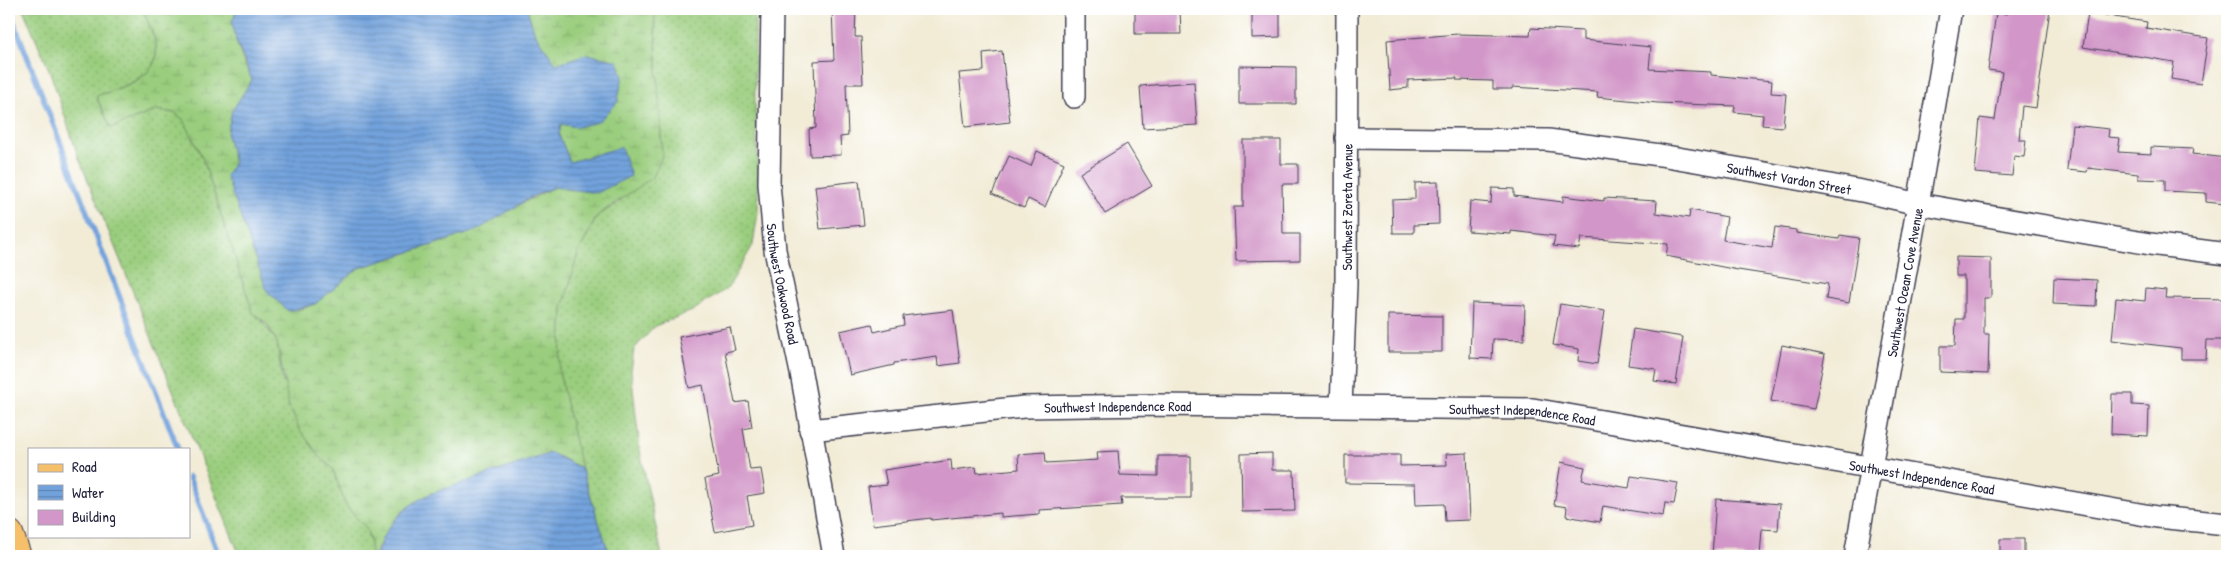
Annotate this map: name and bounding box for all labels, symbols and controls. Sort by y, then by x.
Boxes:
street label: Southwest Zoreta Avenue [1337,143,1356,271]
street label: Southwest Vardon Street [1725,157,1853,198]
street label: Southwest Ocean Cove Avenue [1881,206,1927,358]
street label: Southwest Oakwood Road [763,223,804,346]
street label: Southwest Independence Road [1044,395,1192,416]
street label: Southwest Independence Road [1449,399,1598,429]
legend [28,448,190,538]
street label: Southwest Independence Road [1848,454,1997,498]
text: Road [72,456,97,477]
text: Water [72,482,104,503]
text: Building [72,506,116,527]

